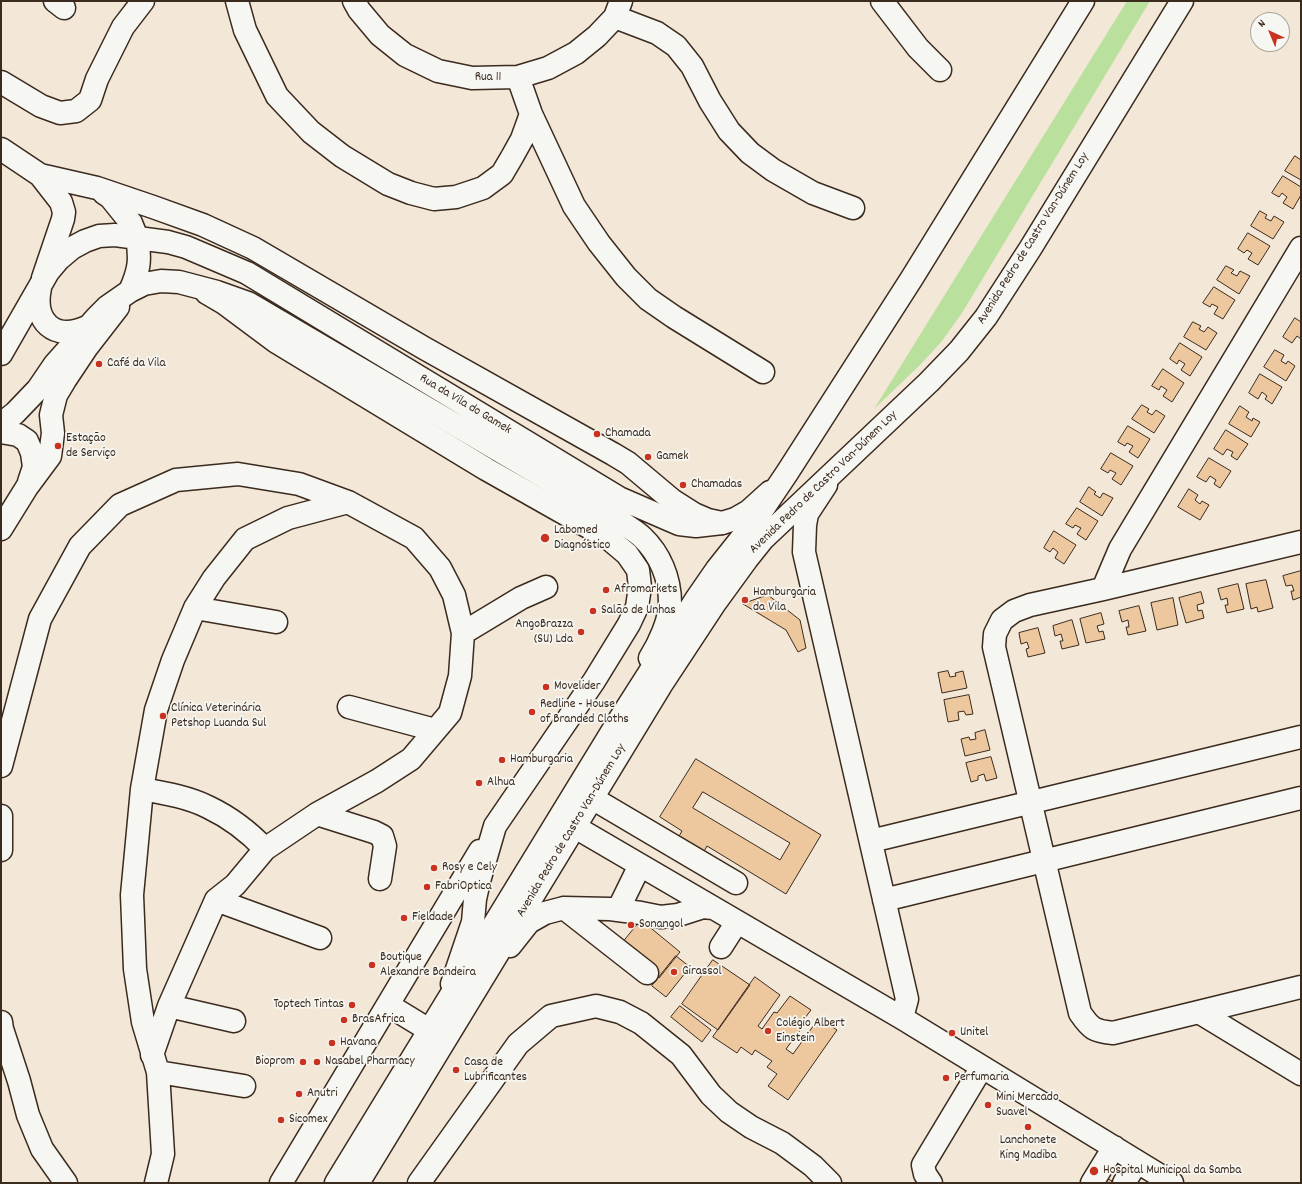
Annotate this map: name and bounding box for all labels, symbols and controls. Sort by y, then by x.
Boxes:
north arrow [1250,12,1290,52]
text: N [1255,16,1270,32]
street label: Rua 11 [475,70,501,86]
street label: Avenida Pedro de Castro Van-Dúnem Loy [975,150,1093,328]
place label: Café da Vila [107,356,166,372]
marker: Café da Vila [94,359,104,369]
street label: Rua da Vila do Gamek [416,371,514,439]
street label: Avenida Pedro de Castro Van-Dúnem Loy [747,408,901,558]
place label: Chamada [605,426,651,442]
marker: Chamada [592,429,602,439]
place label: Estação de Serviço [66,431,116,462]
marker: Estação de Serviço [53,441,63,451]
place label: Gamek [656,449,689,465]
marker: Gamek [643,452,653,462]
place label: Chamadas [691,477,742,493]
marker: Chamadas [678,480,688,490]
place label: Labomed Diagnóstico [554,523,610,554]
marker: Labomed Diagnóstico [539,532,551,544]
place label: Afromarkets [614,582,677,598]
marker: Afromarkets [601,585,611,595]
place label: Hamburgaria da Vila [753,585,816,616]
marker: Hamburgaria da Vila [740,595,750,605]
place label: Salão de Unhas [601,603,676,619]
marker: Salão de Unhas [588,606,598,616]
place label: AngoBrazza (SU) Lda [515,617,573,648]
marker: AngoBrazza (SU) Lda [576,627,586,637]
place label: Movelider [554,679,601,695]
marker: Movelider [541,682,551,692]
place label: Redline - House of Branded Cloths [540,697,629,728]
place label: Clínica Veterinária Petshop Luanda Sul [171,701,266,732]
marker: Redline - House of Branded Cloths [527,707,537,717]
marker: Clínica Veterinária Petshop Luanda Sul [158,711,168,721]
street label: Avenida Pedro de Castro Van-Dúnem Loy [514,742,630,920]
place label: Hamburgaria [510,752,573,768]
marker: Hamburgaria [497,755,507,765]
place label: Alhua [487,775,515,791]
marker: Alhua [474,778,484,788]
place label: Rosy e Cely [442,860,497,876]
marker: Rosy e Cely [429,863,439,873]
place label: FabriOptica [435,879,492,895]
marker: FabriOptica [422,882,432,892]
place label: Fieldade [412,910,453,926]
marker: Fieldade [399,913,409,923]
place label: Sonangol [639,917,683,933]
marker: Sonangol [626,920,636,930]
place label: Boutique Alexandre Bandeira [380,950,476,981]
marker: Boutique Alexandre Bandeira [367,960,377,970]
place label: Girassol [682,964,722,980]
marker: Girassol [669,967,679,977]
place label: Toptech Tintas [274,997,344,1013]
marker: Toptech Tintas [347,1000,357,1010]
place label: BrasAfrica [352,1012,405,1028]
marker: BrasAfrica [339,1015,349,1025]
place label: Colégio Albert Einstein [776,1016,845,1047]
place label: Unitel [960,1025,988,1041]
marker: Colégio Albert Einstein [763,1026,773,1036]
marker: Unitel [947,1028,957,1038]
place label: Havana [340,1035,376,1051]
marker: Havana [327,1038,337,1048]
place label: Bioprom [255,1054,295,1070]
place label: Nasabel Pharmacy [325,1054,415,1070]
place label: Casa de Lubrificantes [464,1055,527,1086]
marker: Bioprom [298,1057,308,1067]
marker: Nasabel Pharmacy [312,1057,322,1067]
marker: Casa de Lubrificantes [451,1065,461,1075]
place label: Perfumaria [954,1070,1009,1086]
marker: Perfumaria [941,1073,951,1083]
place label: Anutri [307,1086,338,1102]
marker: Anutri [294,1089,304,1099]
place label: Mini Mercado Suavel [996,1090,1059,1121]
marker: Mini Mercado Suavel [983,1100,993,1110]
place label: Sicomex [289,1112,328,1128]
marker: Sicomex [276,1115,286,1125]
marker: Lanchonete King Madiba [1023,1122,1033,1132]
place label: Lanchonete King Madiba [1000,1133,1056,1164]
place label: Hospital Municipal da Samba [1103,1163,1241,1179]
marker: Hospital Municipal da Samba [1088,1165,1100,1177]

